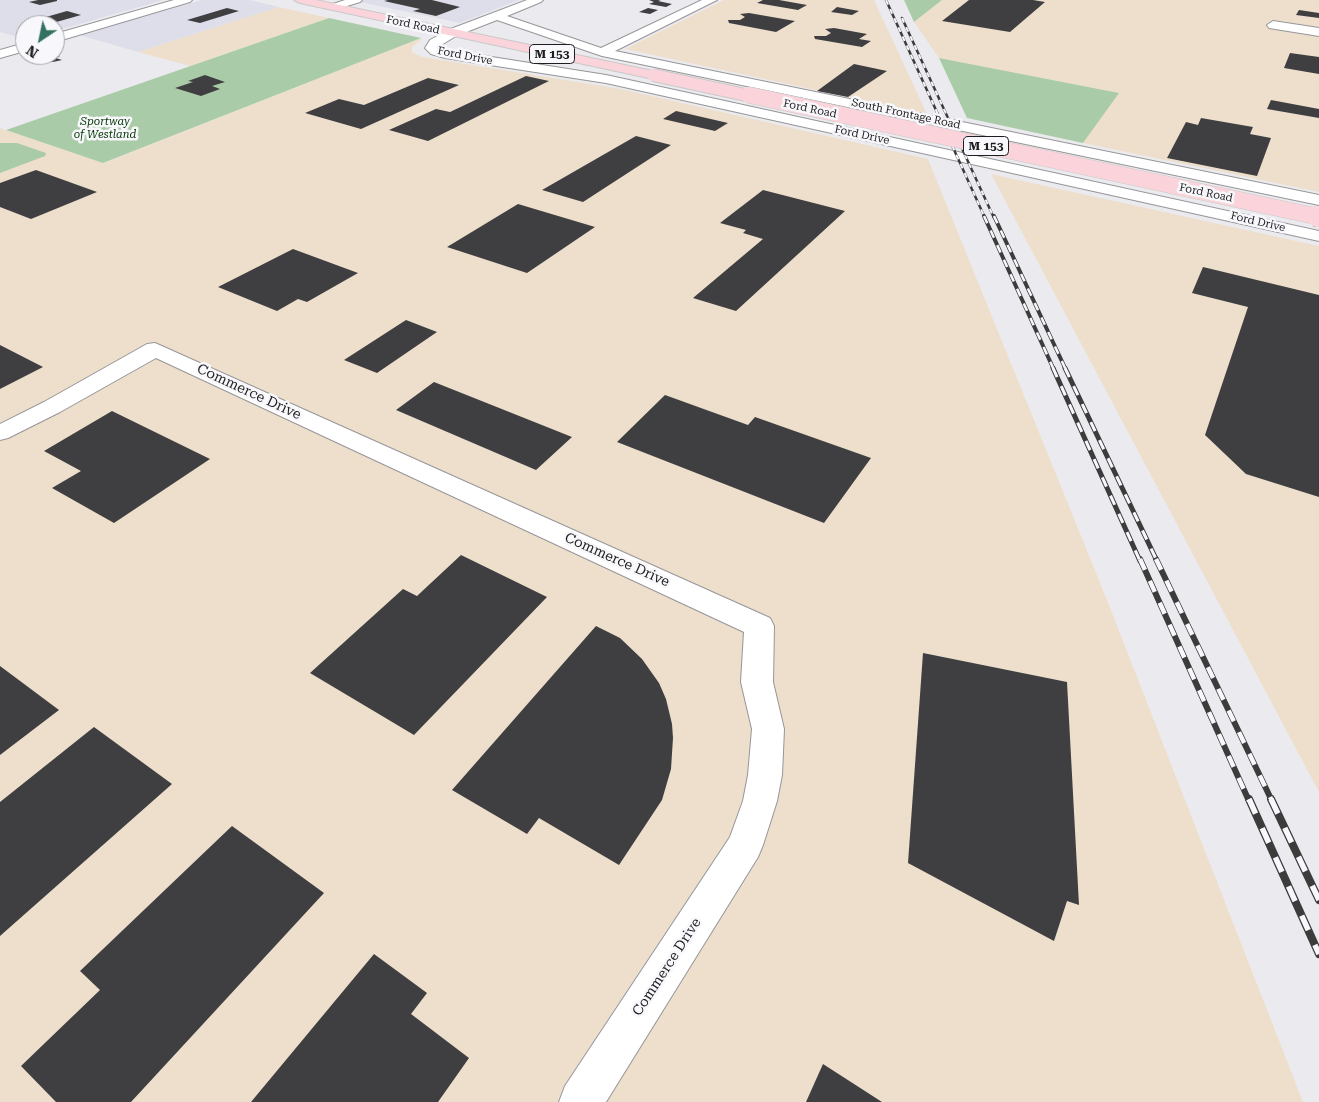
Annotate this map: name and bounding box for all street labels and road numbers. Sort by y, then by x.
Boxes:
street label: Ford Road [385,13,441,37]
street label: Ford Drive [436,44,494,68]
road number: M 153 [530,44,574,64]
street label: South Frontage Road [850,96,962,132]
street label: Ford Road [782,97,838,121]
street label: Ford Drive [833,123,891,147]
road number: M 153 [964,136,1008,156]
street label: Ford Road [1178,181,1234,205]
street label: Ford Drive [1229,209,1287,235]
street label: Commerce Drive [194,360,304,424]
street label: Commerce Drive [562,529,672,591]
street label: Commerce Drive [629,915,705,1019]

